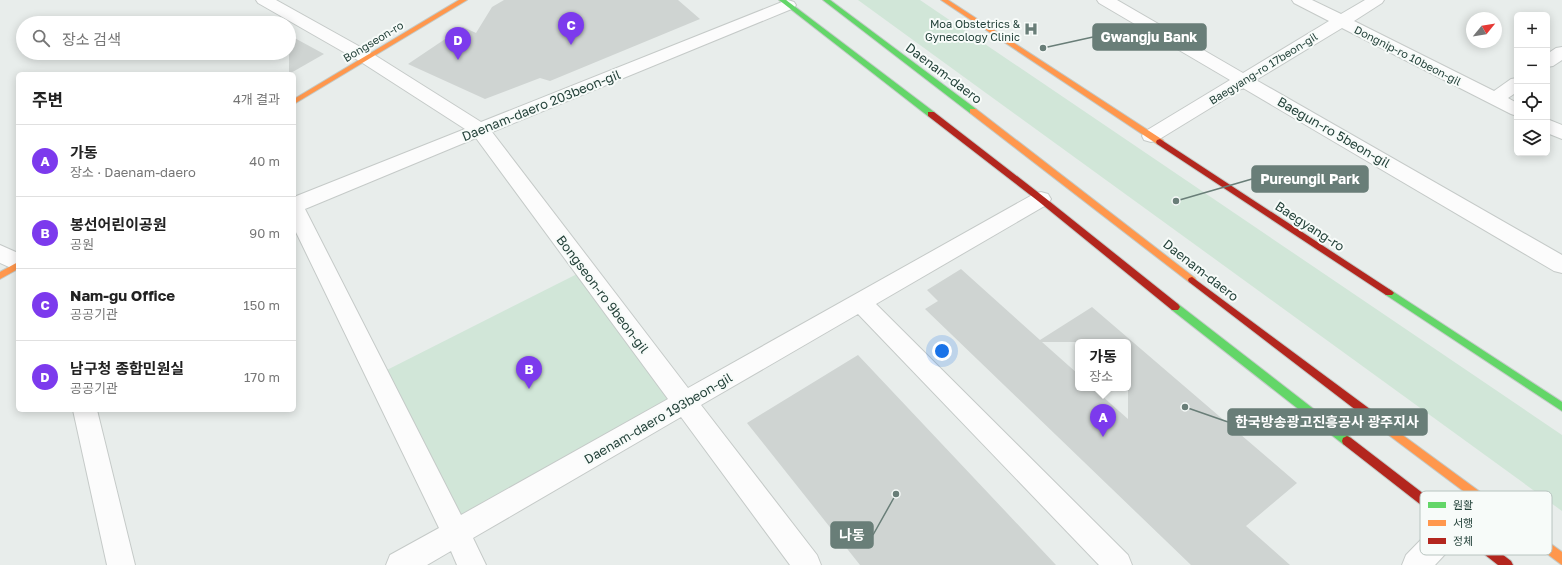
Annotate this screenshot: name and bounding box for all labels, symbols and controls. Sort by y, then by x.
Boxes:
pin: C [558,12,584,45]
north arrow [1466,12,1502,48]
map controls [1514,12,1550,156]
button: + [1514,12,1550,48]
search box [16,16,296,60]
place label: Moa Obstetrics & Gynecology Clinic [925,17,1021,43]
street label: Bongseon-ro [340,18,406,64]
hospital icon: Moa Obstetrics & Gynecology Clinic [1023,21,1039,37]
street label: Dongnip-ro 10beon-gil [1352,22,1464,88]
callout: Gwangju Bank [1093,24,1206,50]
icon: search [30,27,52,49]
pin: D [445,27,471,60]
text: Gwangju Bank [1100,28,1198,45]
street label: Baegyang-ro 17beon-gil [1207,29,1320,107]
text: 장소 검색 [62,30,121,48]
street label: Daenam-daero [903,39,985,107]
button: − [1514,48,1550,84]
street label: Daenam-daero 203beon-gil [459,66,623,144]
button: locate [1514,84,1550,120]
text: 주변 [32,89,63,110]
text: 4개 결과 [233,91,280,107]
street label: Baegun-ro 5beon-gil [1275,93,1393,171]
button: layers [1514,120,1550,156]
text: 가동 [70,143,98,161]
text: A [40,153,50,169]
text: 40 m [249,153,280,169]
text: 장소 · Daenam-daero [70,164,196,180]
callout: Pureungil Park [1252,166,1368,192]
text: Pureungil Park [1260,170,1360,187]
street label: Baegyang-ro [1272,198,1348,254]
text: 봉선어린이공원 [70,215,167,233]
text: B [40,225,50,241]
text: 90 m [249,225,280,241]
street label: Bongseon-ro 9beon-gil [553,232,653,356]
text: 공원 [70,236,94,252]
street label: Daenam-daero [1160,236,1242,305]
text: Nam-gu Office [70,286,175,304]
text: C [40,297,50,313]
text: 150 m [243,297,280,313]
text: 공공기관 [70,306,118,322]
popup [1075,339,1131,391]
your location [932,341,952,361]
text: 가동 [1089,347,1117,365]
pin: B [516,356,542,389]
text: 남구청 종합민원실 [70,359,184,377]
text: 장소 [1089,368,1113,384]
text: D [40,369,50,385]
text: 170 m [244,369,280,385]
street label: Daenam-daero 193beon-gil [581,369,735,467]
text: 공공기관 [70,380,118,396]
pin: A [1090,404,1116,437]
callout: 한국방송광고진흥공사 광주지사 [1228,409,1427,435]
text: 한국방송광고진흥공사 광주지사 [1235,413,1419,430]
legend [1420,491,1552,555]
text: 원활 [1453,498,1473,511]
text: 서행 [1453,516,1473,529]
callout: 나동 [831,522,873,548]
text: 나동 [839,526,865,543]
text: 정체 [1453,534,1473,547]

